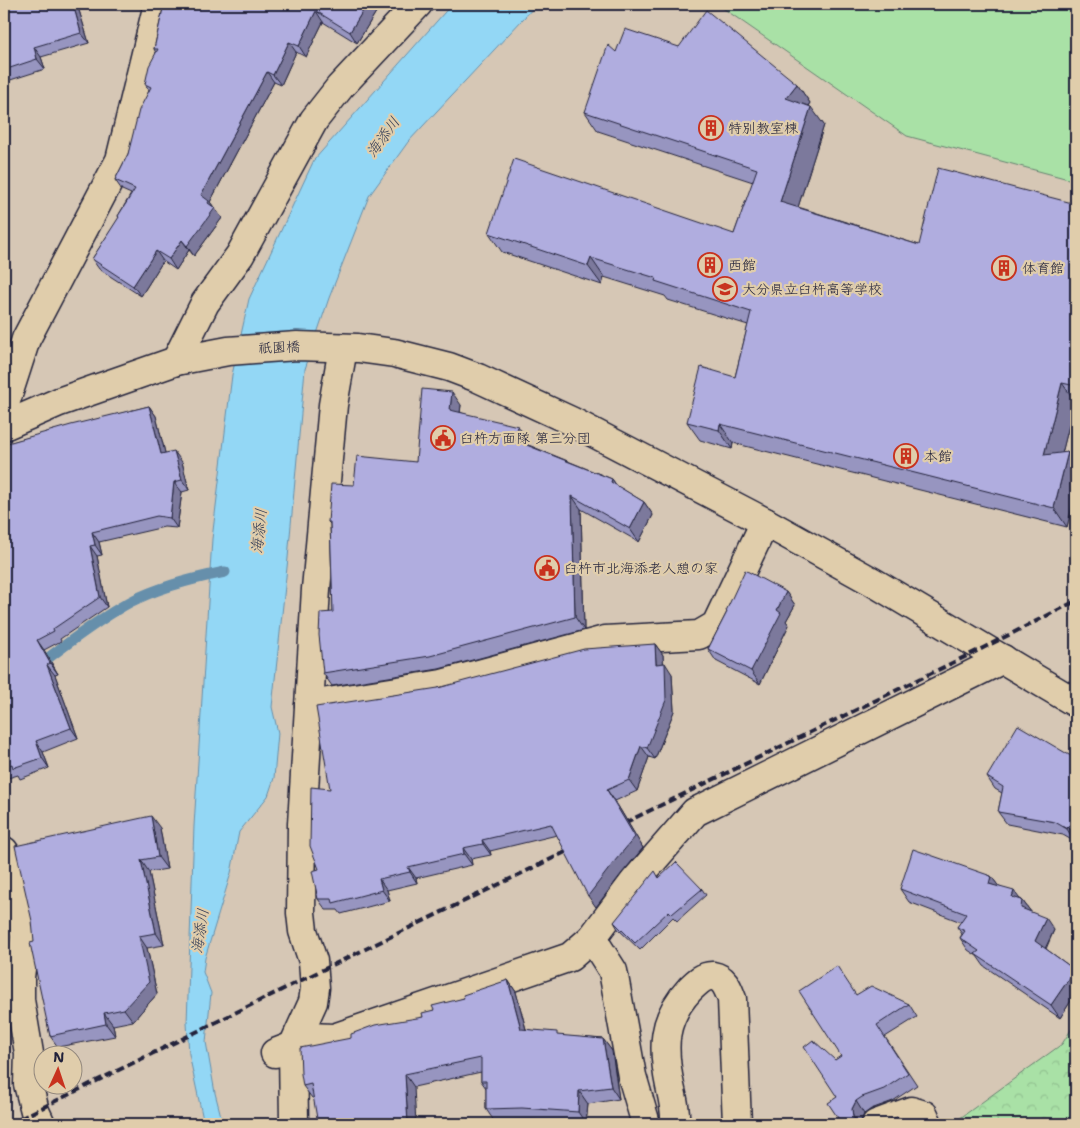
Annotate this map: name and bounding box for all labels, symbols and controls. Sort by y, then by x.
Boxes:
water label: 海添川 [362,113,404,161]
building icon: 特別教室棟 [698,115,724,141]
place label: 特別教室棟 [728,119,799,137]
building icon: 西館 [697,252,723,278]
building icon: 体育館 [991,255,1017,281]
place label: 西館 [728,256,756,274]
place label: 体育館 [1022,259,1064,277]
school or university icon: 大分県立臼杵高等学校 [712,276,738,302]
place label: 大分県立臼杵高等学校 [742,280,882,298]
street label: 祇園橋 [258,337,300,357]
public building icon: 臼杵方面隊 第三分団 [430,425,456,451]
place label: 臼杵方面隊 第三分団 [460,429,591,447]
building icon: 本館 [893,443,919,469]
place label: 本館 [924,447,952,465]
water label: 海添川 [247,508,271,554]
public building icon: 臼杵市北海添老人憩の家 [534,555,560,581]
place label: 臼杵市北海添老人憩の家 [564,559,718,577]
water label: 海添川 [187,907,213,955]
north arrow [32,1046,82,1096]
text: N [53,1048,65,1066]

